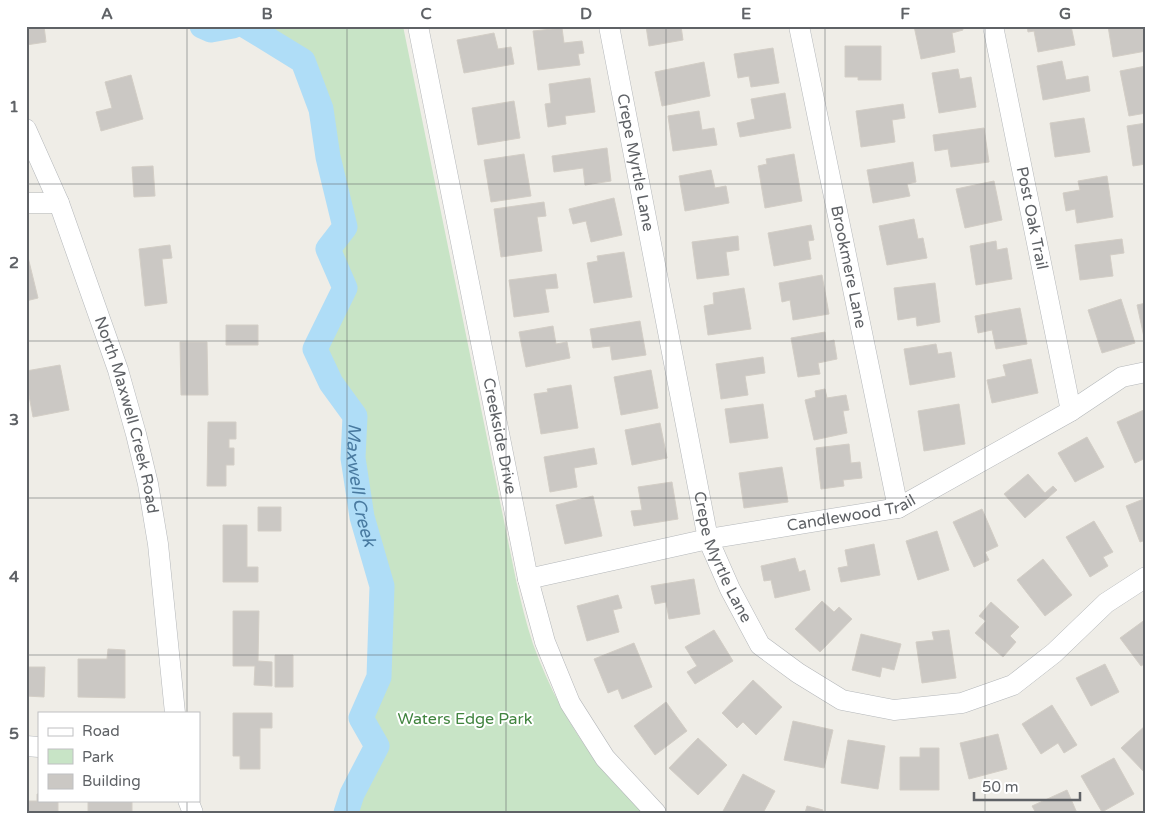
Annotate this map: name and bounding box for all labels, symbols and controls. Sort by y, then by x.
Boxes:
text: A [101,4,113,24]
text: B [261,4,273,24]
text: C [420,4,432,24]
text: D [580,4,592,24]
text: E [741,4,751,24]
text: F [900,4,910,24]
text: G [1059,4,1071,24]
street label: Crepe Myrtle Lane [612,92,658,233]
text: 1 [9,97,19,117]
street label: Post Oak Trail [1012,165,1052,271]
street label: Brookmere Lane [826,204,871,330]
text: 2 [9,253,19,273]
street label: North Maxwell Creek Road [90,314,163,515]
street label: Creekside Drive [478,376,521,496]
text: 3 [9,410,19,430]
water label: Maxwell Creek [342,423,381,550]
street label: Crepe Myrtle Lane [689,490,756,626]
street label: Candlewood Trail [785,490,919,536]
text: 4 [9,567,19,587]
park label: Waters Edge Park [398,709,533,729]
legend [38,712,200,802]
text: Road [82,722,120,740]
text: 5 [9,724,19,744]
text: Park [82,748,114,766]
scale bar [974,769,1081,801]
text: Building [82,772,141,790]
text: 50 m [982,778,1019,796]

